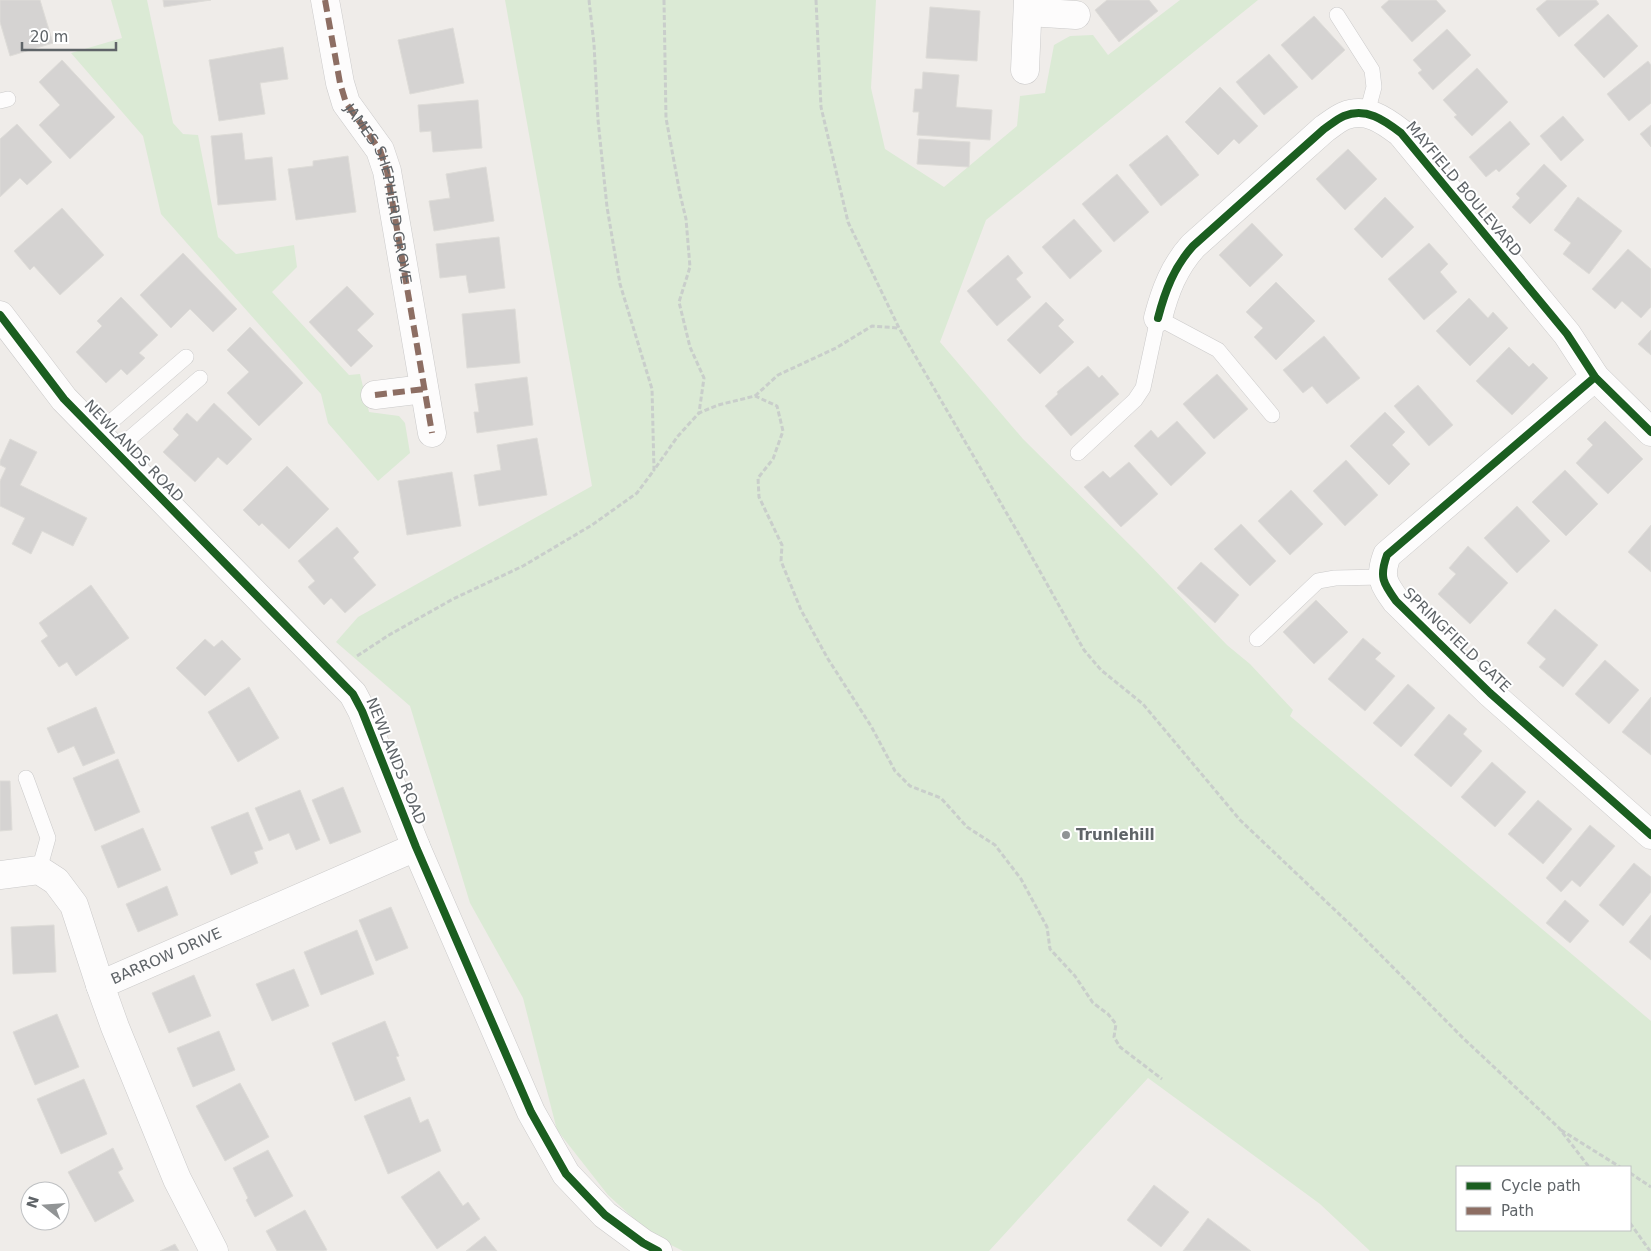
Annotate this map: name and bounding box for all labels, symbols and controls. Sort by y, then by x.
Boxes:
scale bar [22,20,116,52]
text: 20 m [30,28,68,46]
street label: JAMES SHEPHERD GROVE [340,99,415,285]
street label: MAYFIELD BOULEVARD [1402,118,1526,260]
street label: NEWLANDS ROAD [81,396,187,506]
street label: SPRINGFIELD GATE [1399,584,1515,696]
street label: NEWLANDS ROAD [362,695,430,827]
place label: Trunlehill [1076,826,1155,844]
marker: Trunlehill [1060,829,1072,841]
street label: BARROW DRIVE [108,924,224,988]
legend [1456,1166,1631,1231]
text: Cycle path [1501,1177,1581,1195]
north arrow [20,1181,70,1231]
text: N [23,1194,42,1210]
text: Path [1501,1202,1534,1220]

